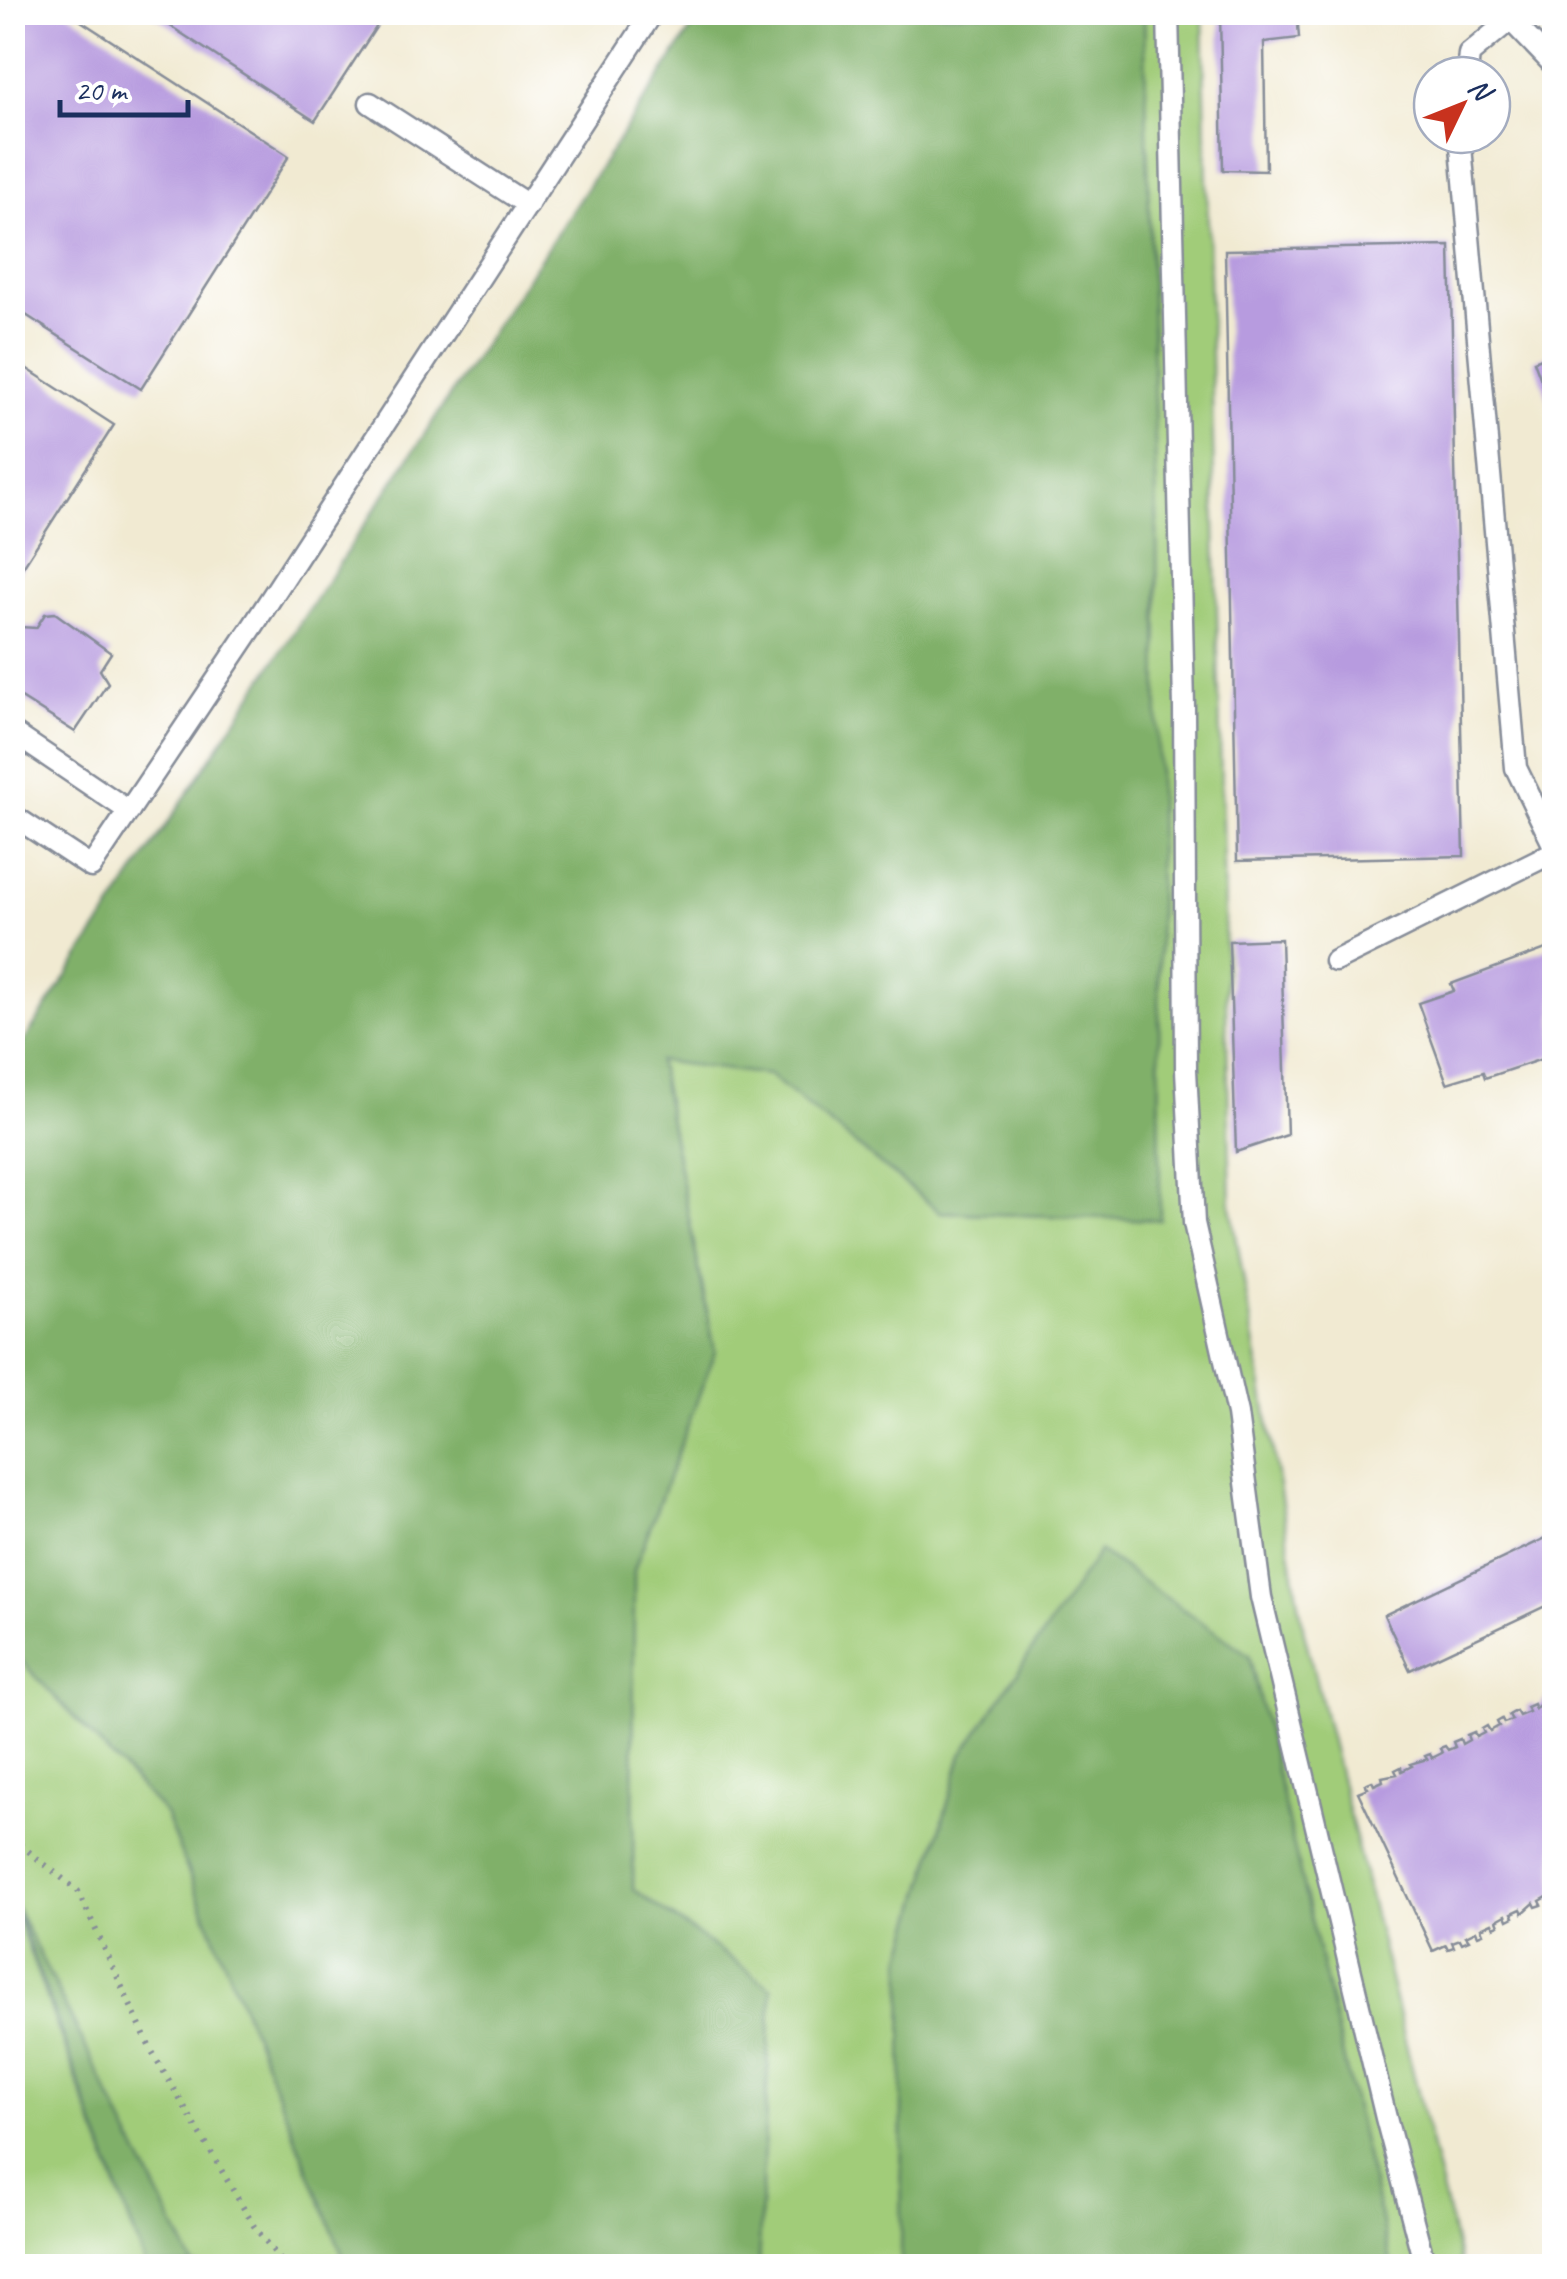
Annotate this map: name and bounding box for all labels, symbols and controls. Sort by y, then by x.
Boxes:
scale bar [60,55,188,117]
north arrow [1412,55,1512,155]
text: N [1461,70,1502,110]
text: 20 m [75,71,128,109]

